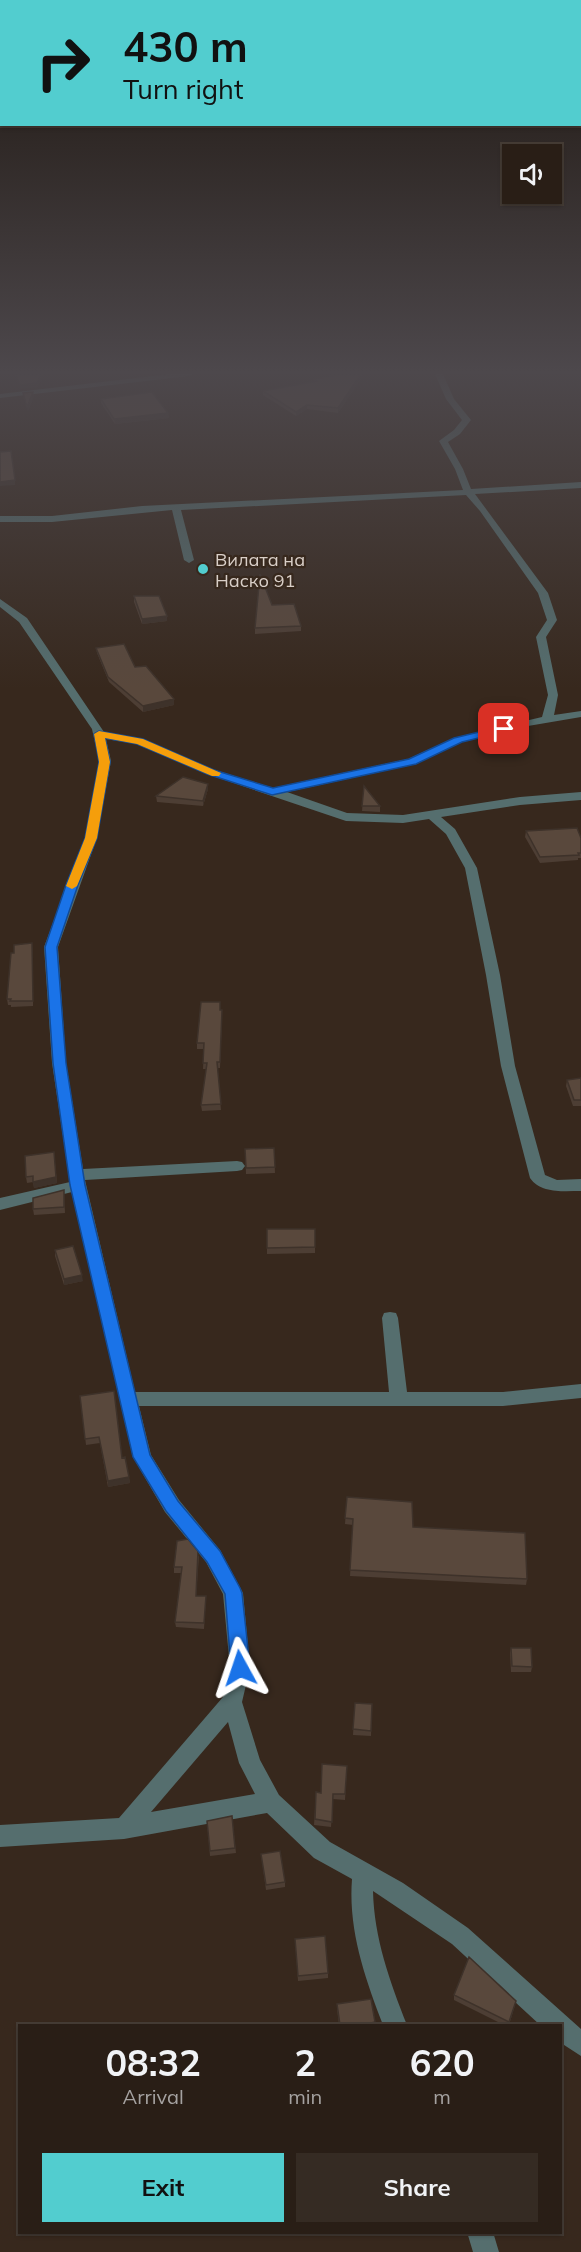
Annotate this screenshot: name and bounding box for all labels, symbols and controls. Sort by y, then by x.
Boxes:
text: 430 m [123,20,248,73]
icon: right [24,24,102,102]
text: Turn right [123,72,243,106]
map controls [502,144,562,204]
button: sound [502,144,562,204]
place label: Вилата на Наско 91 [215,548,305,592]
marker: Вилата на Наско 91 [196,562,210,576]
pin [478,703,529,754]
icon: arrive [487,712,520,745]
position arrow [208,1636,272,1700]
text: 08:32 [105,2040,201,2085]
text: 2 [294,2040,316,2085]
text: 620 [410,2040,475,2085]
text: Arrival [123,2084,184,2109]
text: min [288,2084,322,2109]
text: m [433,2084,451,2109]
button: Exit [42,2153,284,2222]
button: Share [296,2153,538,2222]

